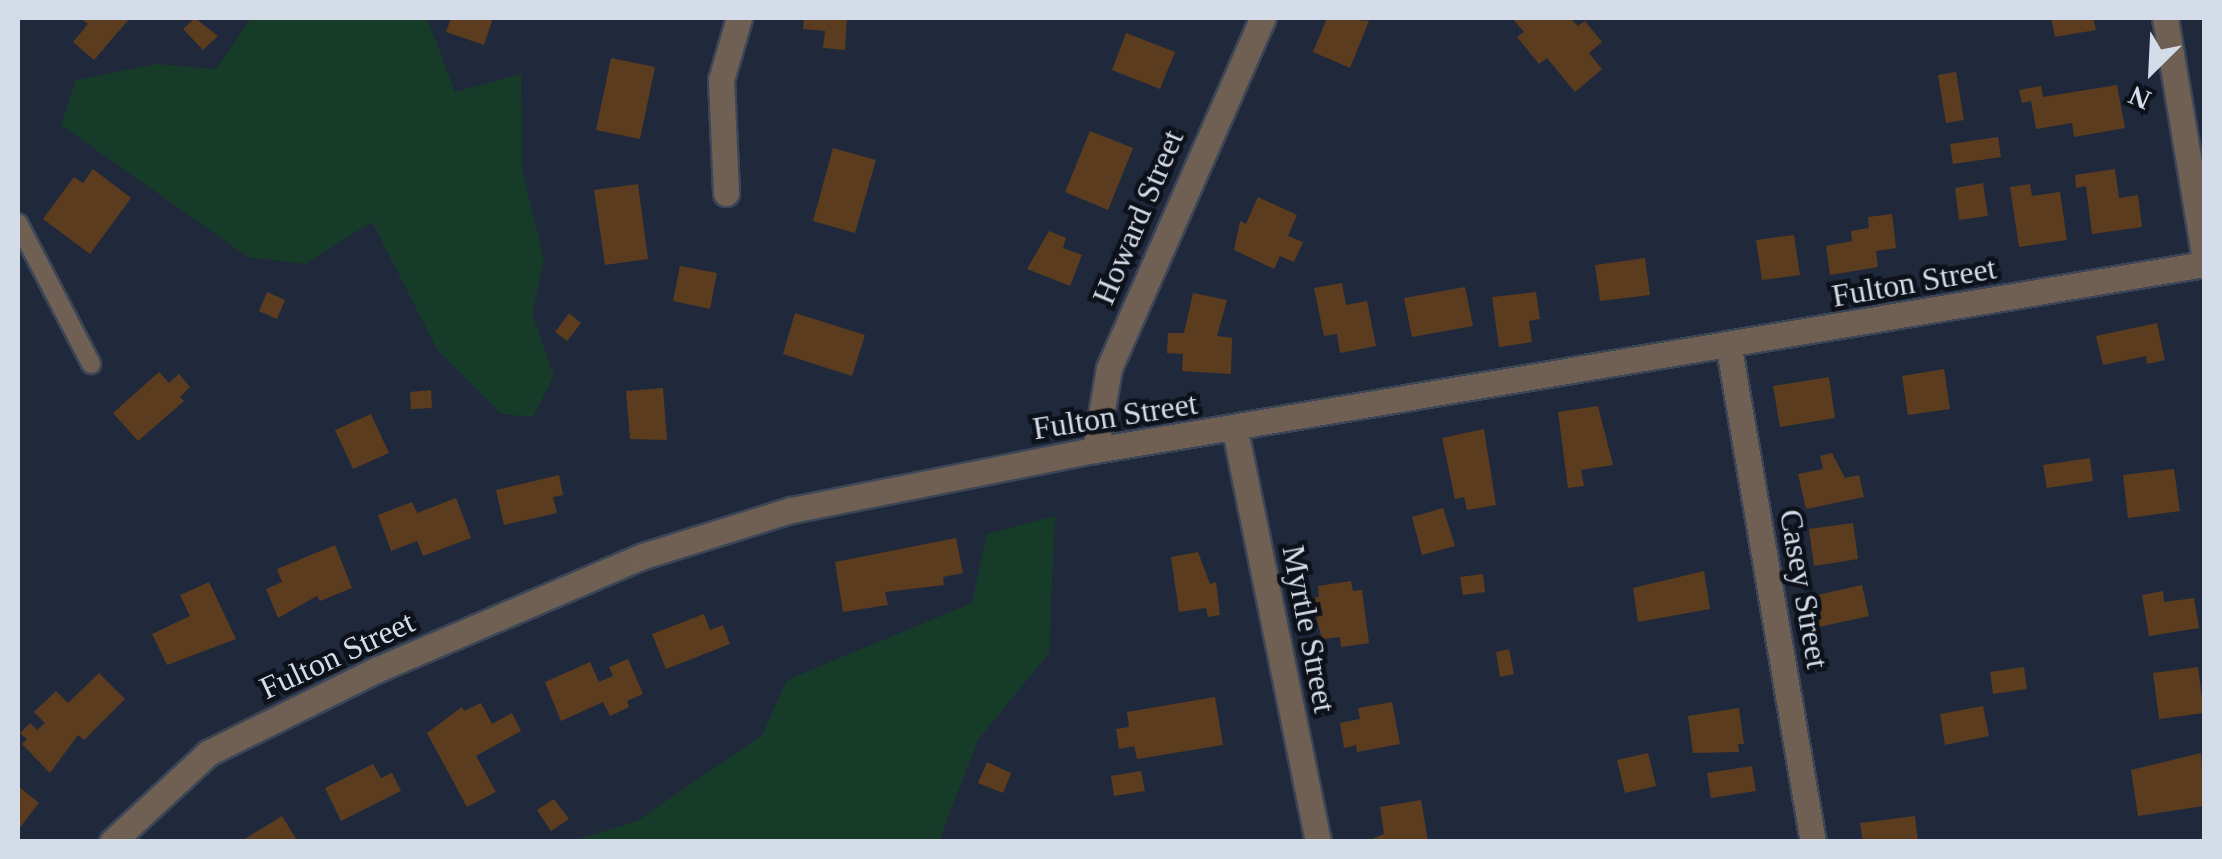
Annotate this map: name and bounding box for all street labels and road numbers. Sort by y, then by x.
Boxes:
street label: Howard Street [1084,124,1192,310]
street label: Fulton Street [1829,249,1999,315]
street label: Fulton Street [1030,384,1200,448]
street label: Casey Street [1771,506,1837,672]
street label: Myrtle Street [1274,542,1344,716]
street label: Fulton Street [254,602,420,708]

